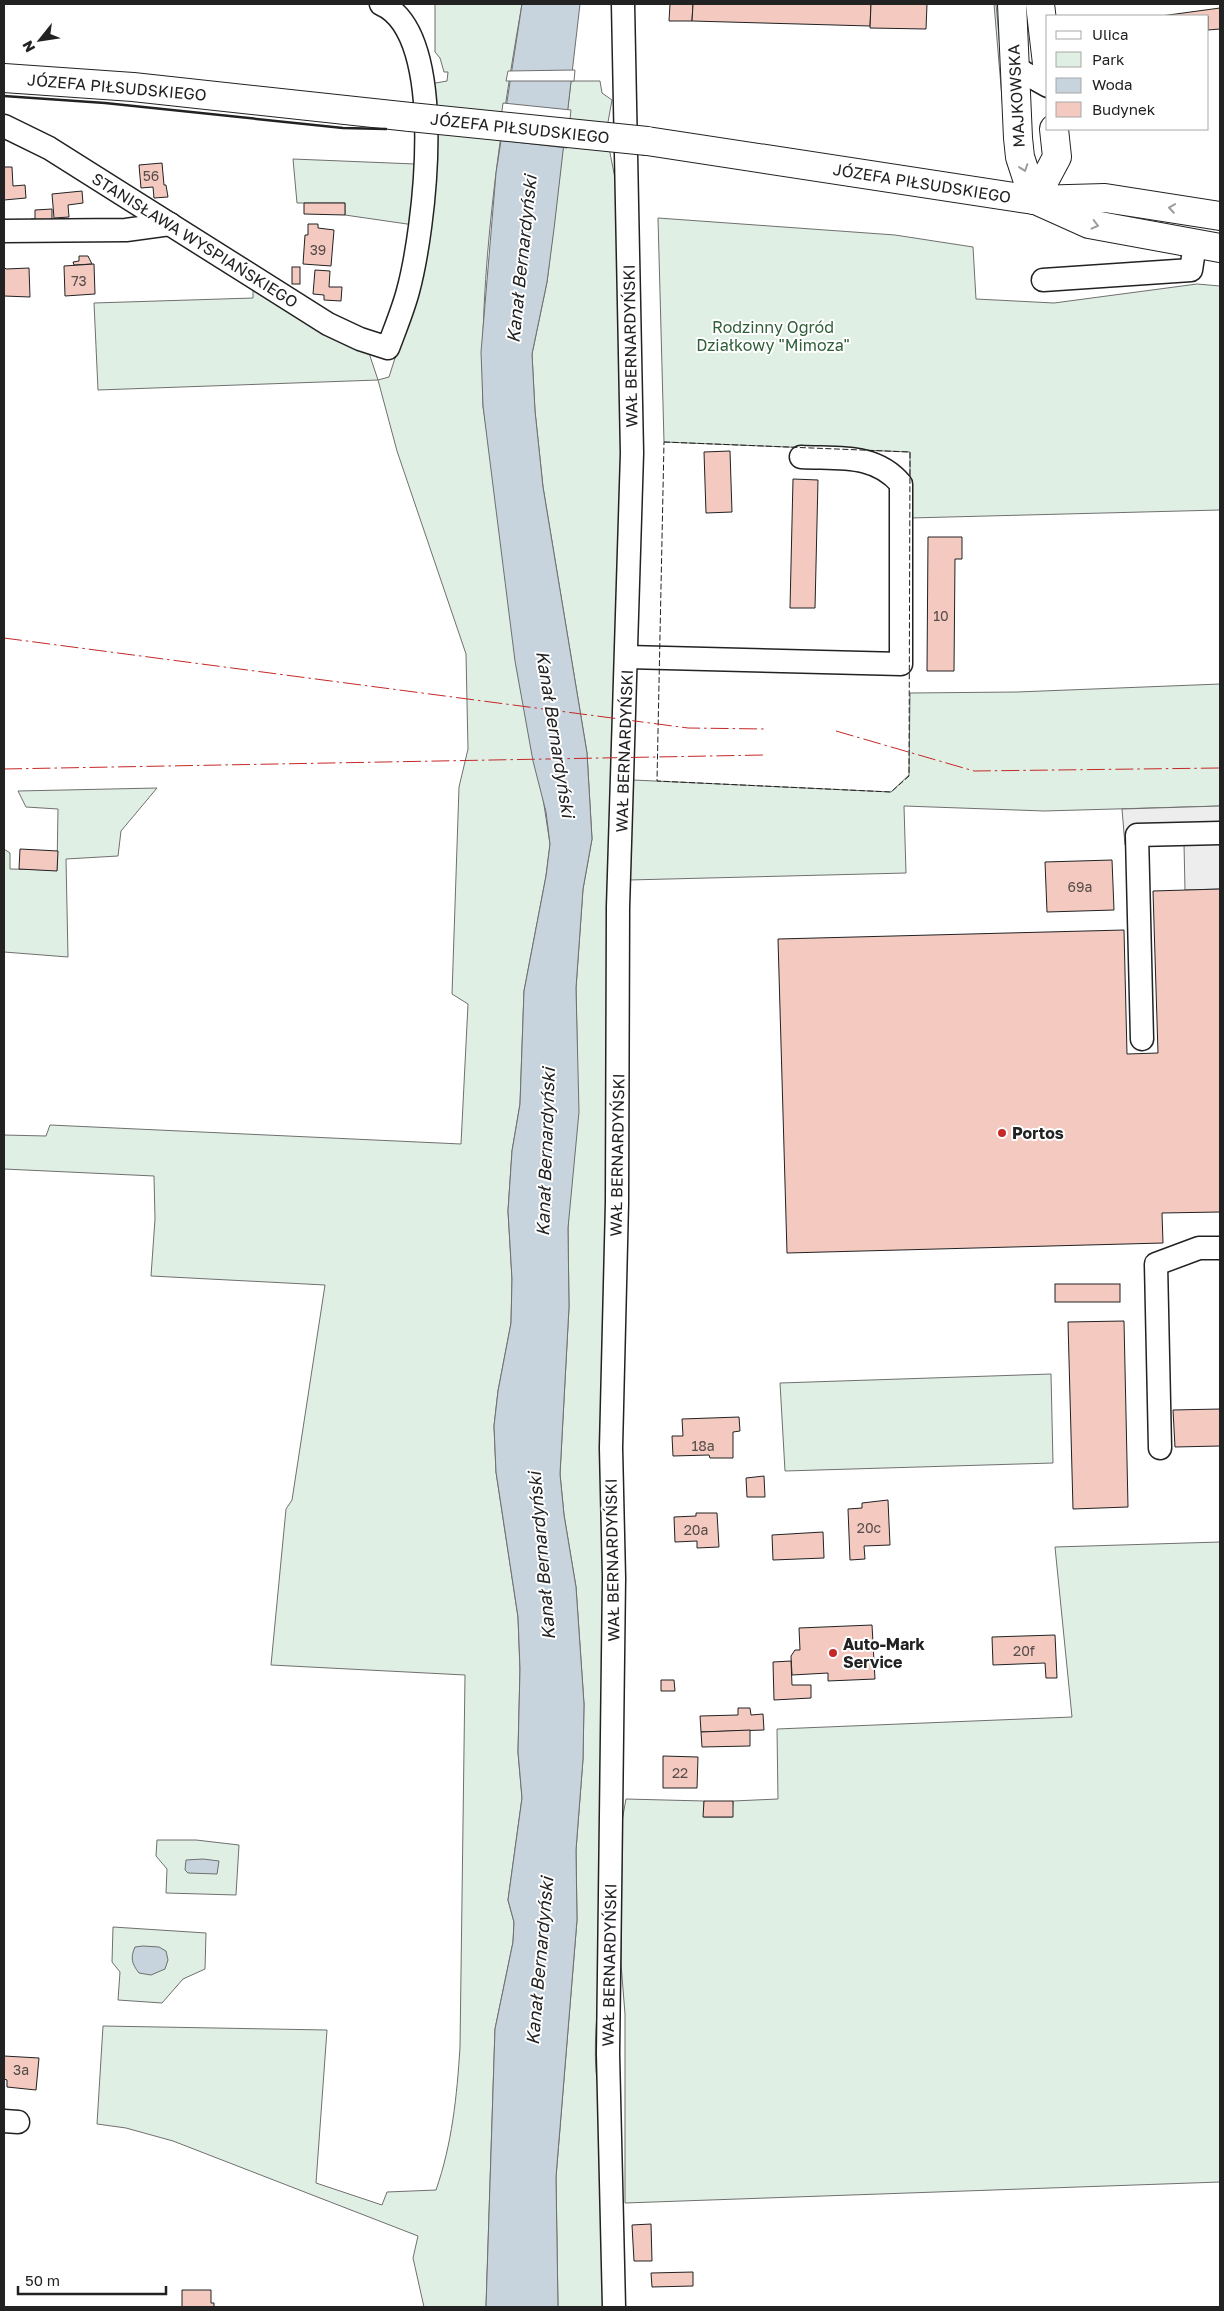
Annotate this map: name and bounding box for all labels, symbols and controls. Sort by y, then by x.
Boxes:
north arrow [15,15,65,65]
legend [1046,15,1209,130]
text: Ulica [1092,25,1128,43]
text: N [18,38,38,56]
street label: MAJKOWSKA [1003,44,1029,148]
text: Park [1092,50,1125,68]
street label: JÓZEFA PIŁSUDSKIEGO [26,69,208,105]
text: Woda [1092,75,1133,93]
text: Budynek [1092,100,1156,118]
street label: JÓZEFA PIŁSUDSKIEGO [429,109,611,147]
street label: JÓZEFA PIŁSUDSKIEGO [832,159,1012,207]
one-way arrow [1018,163,1028,172]
house number: 56 [143,167,159,184]
street label: STANISŁAWA WYSPIAŃSKIEGO [88,168,302,312]
water label: Kanał Bernardyński [501,172,541,344]
one-way arrow [1168,204,1176,214]
one-way arrow [1091,219,1100,230]
house number: 39 [310,241,326,258]
street label: WAŁ BERNARDYŃSKI [619,264,641,428]
house number: 73 [71,272,87,289]
park label: Rodzinny Ogród Działkowy "Mimoza" [696,317,850,355]
house number: 10 [933,607,949,624]
water label: Kanał Bernardyński [532,649,580,821]
street label: WAŁ BERNARDYŃSKI [611,669,637,833]
house number: 69a [1068,878,1092,895]
water label: Kanał Bernardyński [531,1065,559,1237]
street label: WAŁ BERNARDYŃSKI [606,1073,628,1237]
place label: Portos [1012,1123,1064,1143]
marker: Portos [996,1127,1008,1139]
house number: 18a [691,1437,715,1454]
water label: Kanał Bernardyński [523,1469,559,1641]
street label: WAŁ BERNARDYŃSKI [601,1478,623,1642]
house number: 20c [857,1519,882,1536]
house number: 20a [684,1521,708,1538]
place label: Auto-Mark Service [843,1634,925,1672]
house number: 20f [1013,1642,1035,1659]
marker: Auto-Mark Service [827,1647,839,1659]
house number: 22 [672,1764,688,1781]
water label: Kanał Bernardyński [521,1874,557,2046]
street label: WAŁ BERNARDYŃSKI [598,1883,620,2047]
house number: 3a [13,2061,29,2078]
scale bar [18,2264,165,2296]
text: 50 m [25,2271,60,2289]

